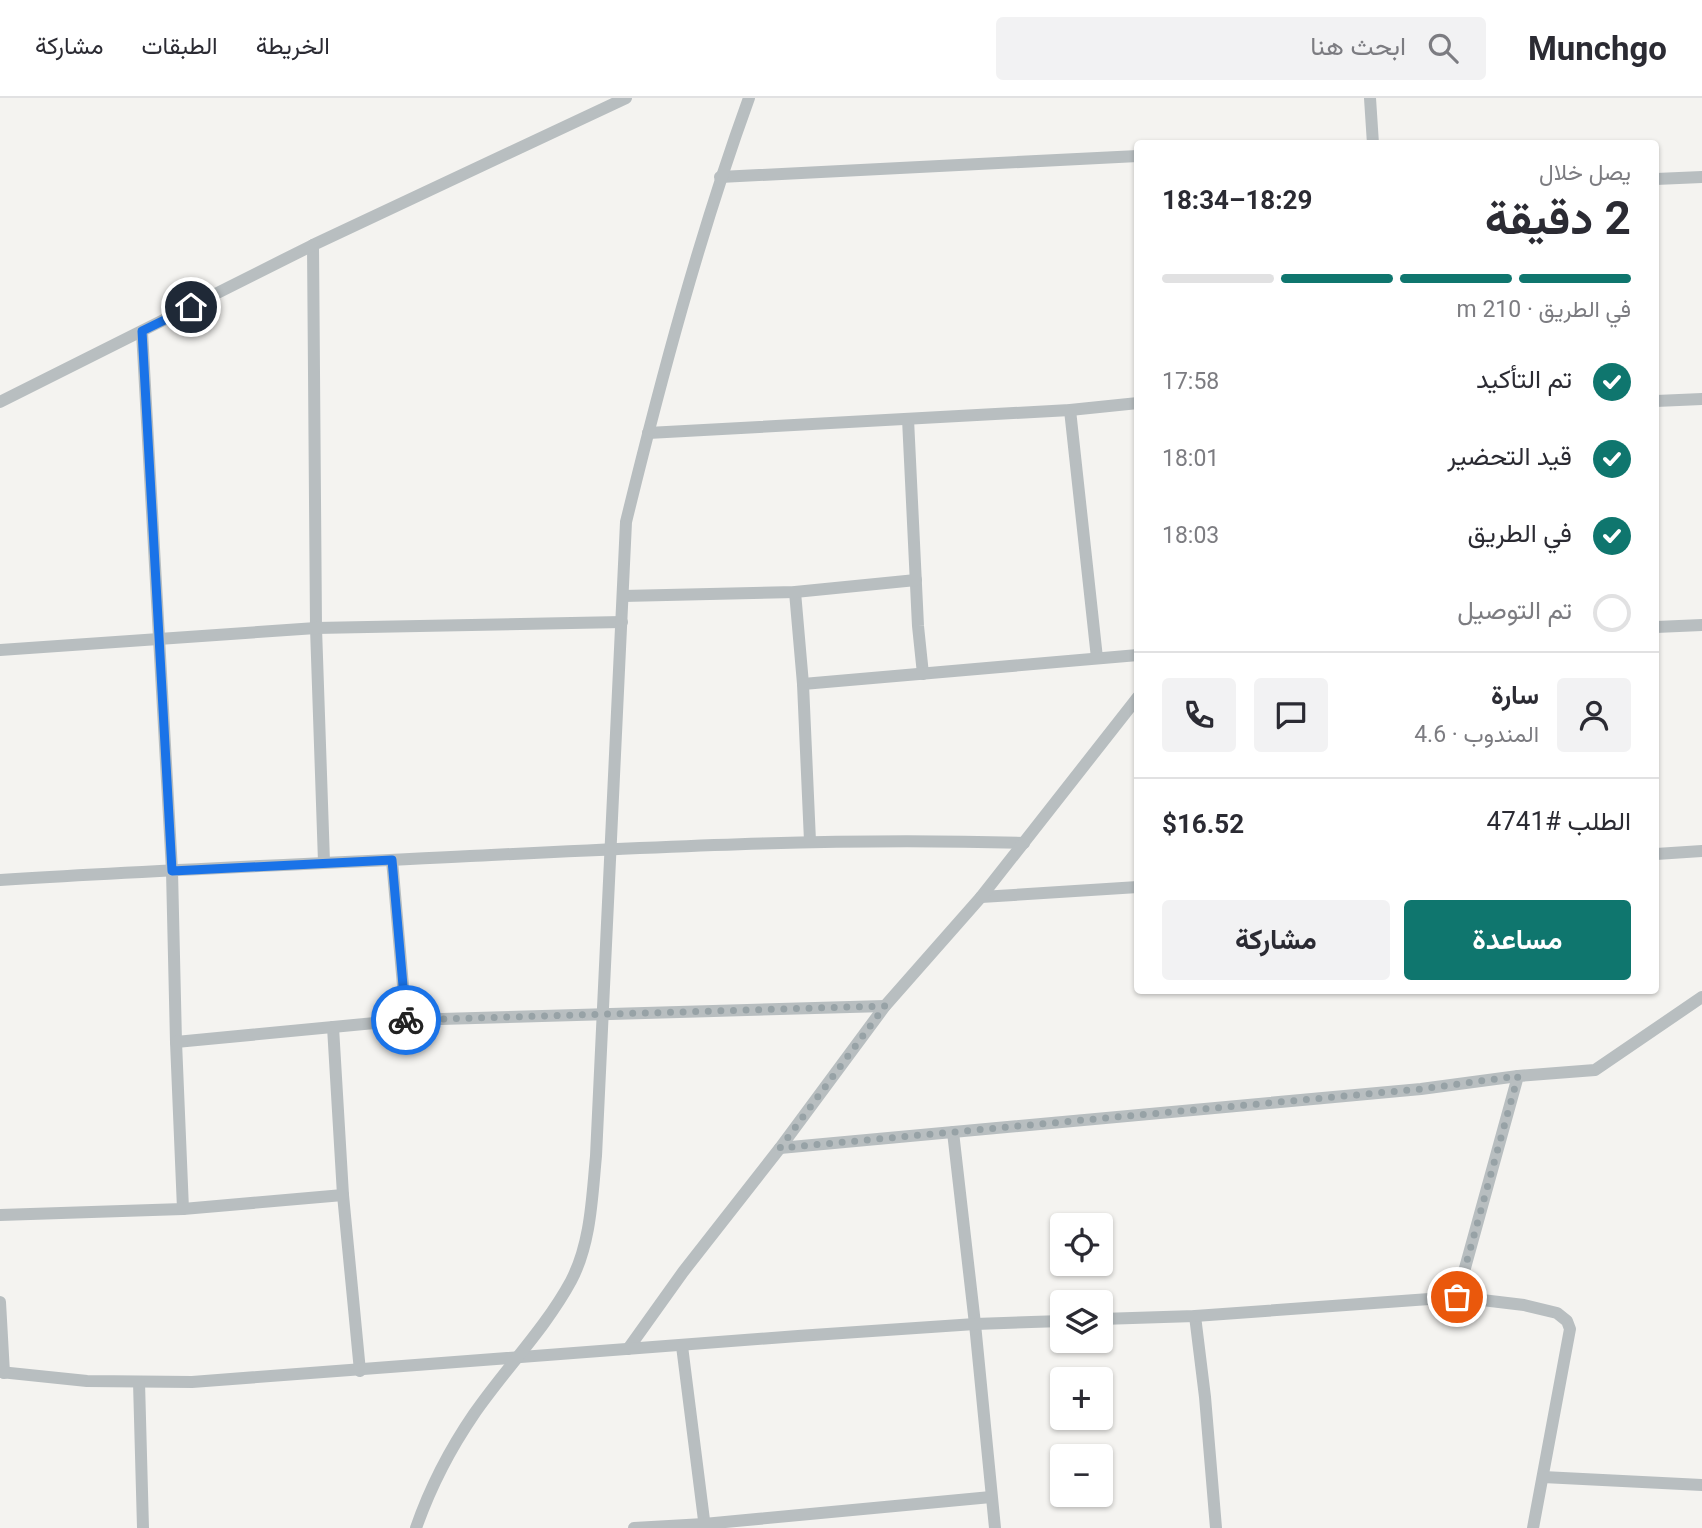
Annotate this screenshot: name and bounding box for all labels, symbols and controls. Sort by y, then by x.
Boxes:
search box [996,17,1486,80]
icon: search [1424,29,1462,67]
text: Munchgo [1528,29,1667,68]
text: ابحث هنا [1310,31,1406,61]
text: مشاركة [35,32,103,60]
text: الطبقات [141,32,218,60]
text: الخريطة [256,32,330,60]
text: يصل خلال [1539,159,1631,186]
text: 18:29–18:34 [1162,185,1312,215]
text: 2 دقيقة [1485,191,1631,245]
pin [161,277,221,337]
icon: home [172,288,210,326]
text: في الطريق · 210 m [1457,296,1631,323]
icon: check [1593,363,1631,401]
text: تم التأكيد [1476,364,1572,394]
text: 17:58 [1162,368,1219,395]
icon: check [1593,440,1631,478]
text: قيد التحضير [1447,441,1572,471]
text: 18:01 [1162,445,1219,472]
icon: check [1593,517,1631,555]
text: في الطريق [1468,518,1572,548]
text: 18:03 [1162,522,1219,549]
text: تم التوصيل [1457,595,1572,625]
button: phone [1162,678,1236,752]
button: chat [1254,678,1328,752]
button: person [1557,678,1631,752]
text: سارة [1491,680,1539,710]
text: المندوب · 4.6 [1414,721,1539,748]
text: الطلب #4741 [1487,806,1631,836]
text: $16.52 [1162,809,1244,839]
button: مشاركة [1162,900,1390,980]
button: مساعدة [1404,900,1631,980]
courier [371,985,441,1055]
icon: bike [387,1001,425,1039]
map controls [1050,1213,1113,1507]
button: locate [1050,1213,1113,1276]
pin [1427,1267,1487,1327]
icon: bag [1438,1278,1476,1316]
button: layers [1050,1290,1113,1353]
button: + [1050,1367,1113,1430]
button: − [1050,1444,1113,1507]

